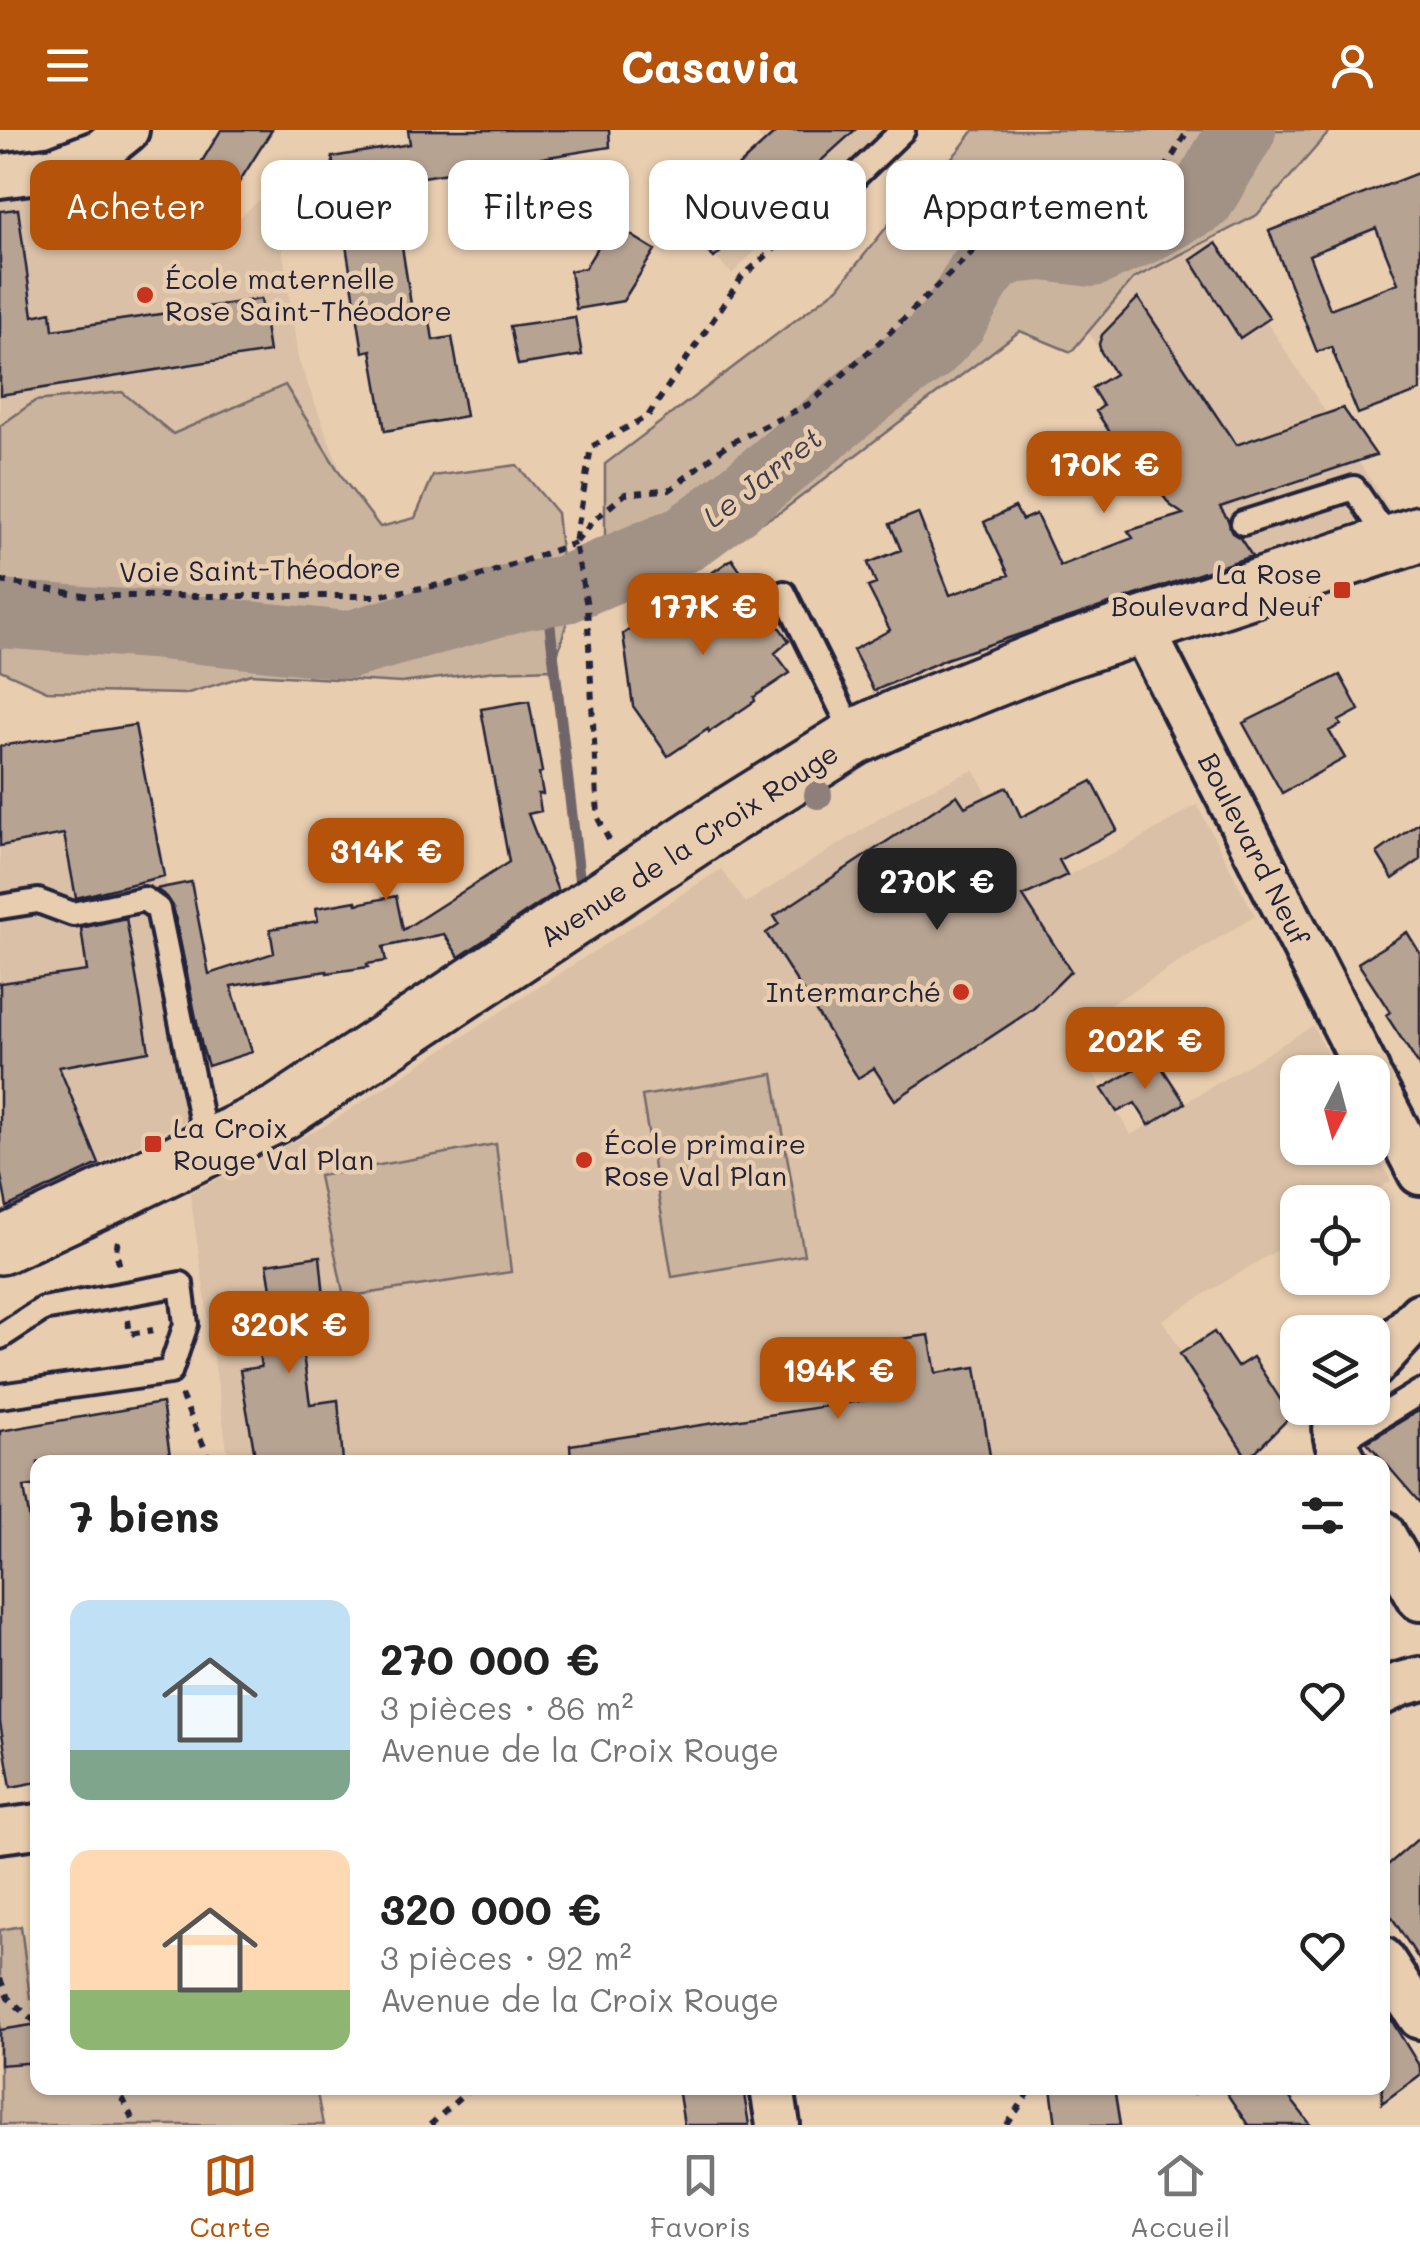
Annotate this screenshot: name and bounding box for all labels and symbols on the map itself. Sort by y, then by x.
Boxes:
place label: École maternelle Rose Saint-Théodore [165,260,452,328]
marker: École maternelle Rose Saint-Théodore [134,284,156,306]
water label: Le Jarret [694,417,830,536]
pin: 170K € [1023,431,1185,516]
street label: Voie Saint-Théodore [119,549,401,589]
place label: La Rose Boulevard Neuf [1111,555,1323,623]
pin: 177K € [622,573,784,658]
marker: La Rose Boulevard Neuf [1331,579,1353,601]
street label: Avenue de la Croix Rouge [532,734,845,954]
street label: Boulevard Neuf [1191,746,1319,952]
pin: 314K € [305,818,467,903]
pin: 270K € [856,848,1018,933]
place label: Intermarché [766,973,941,1009]
marker: Intermarché [950,981,972,1003]
pin: 202K € [1064,1007,1226,1092]
north arrow [1280,1055,1390,1165]
place label: La Croix Rouge Val Plan [173,1109,374,1177]
place label: École primaire Rose Val Plan [604,1125,806,1193]
marker: La Croix Rouge Val Plan [142,1133,164,1155]
marker: École primaire Rose Val Plan [573,1149,595,1171]
pin: 320K € [208,1291,370,1376]
pin: 194K € [757,1337,919,1422]

